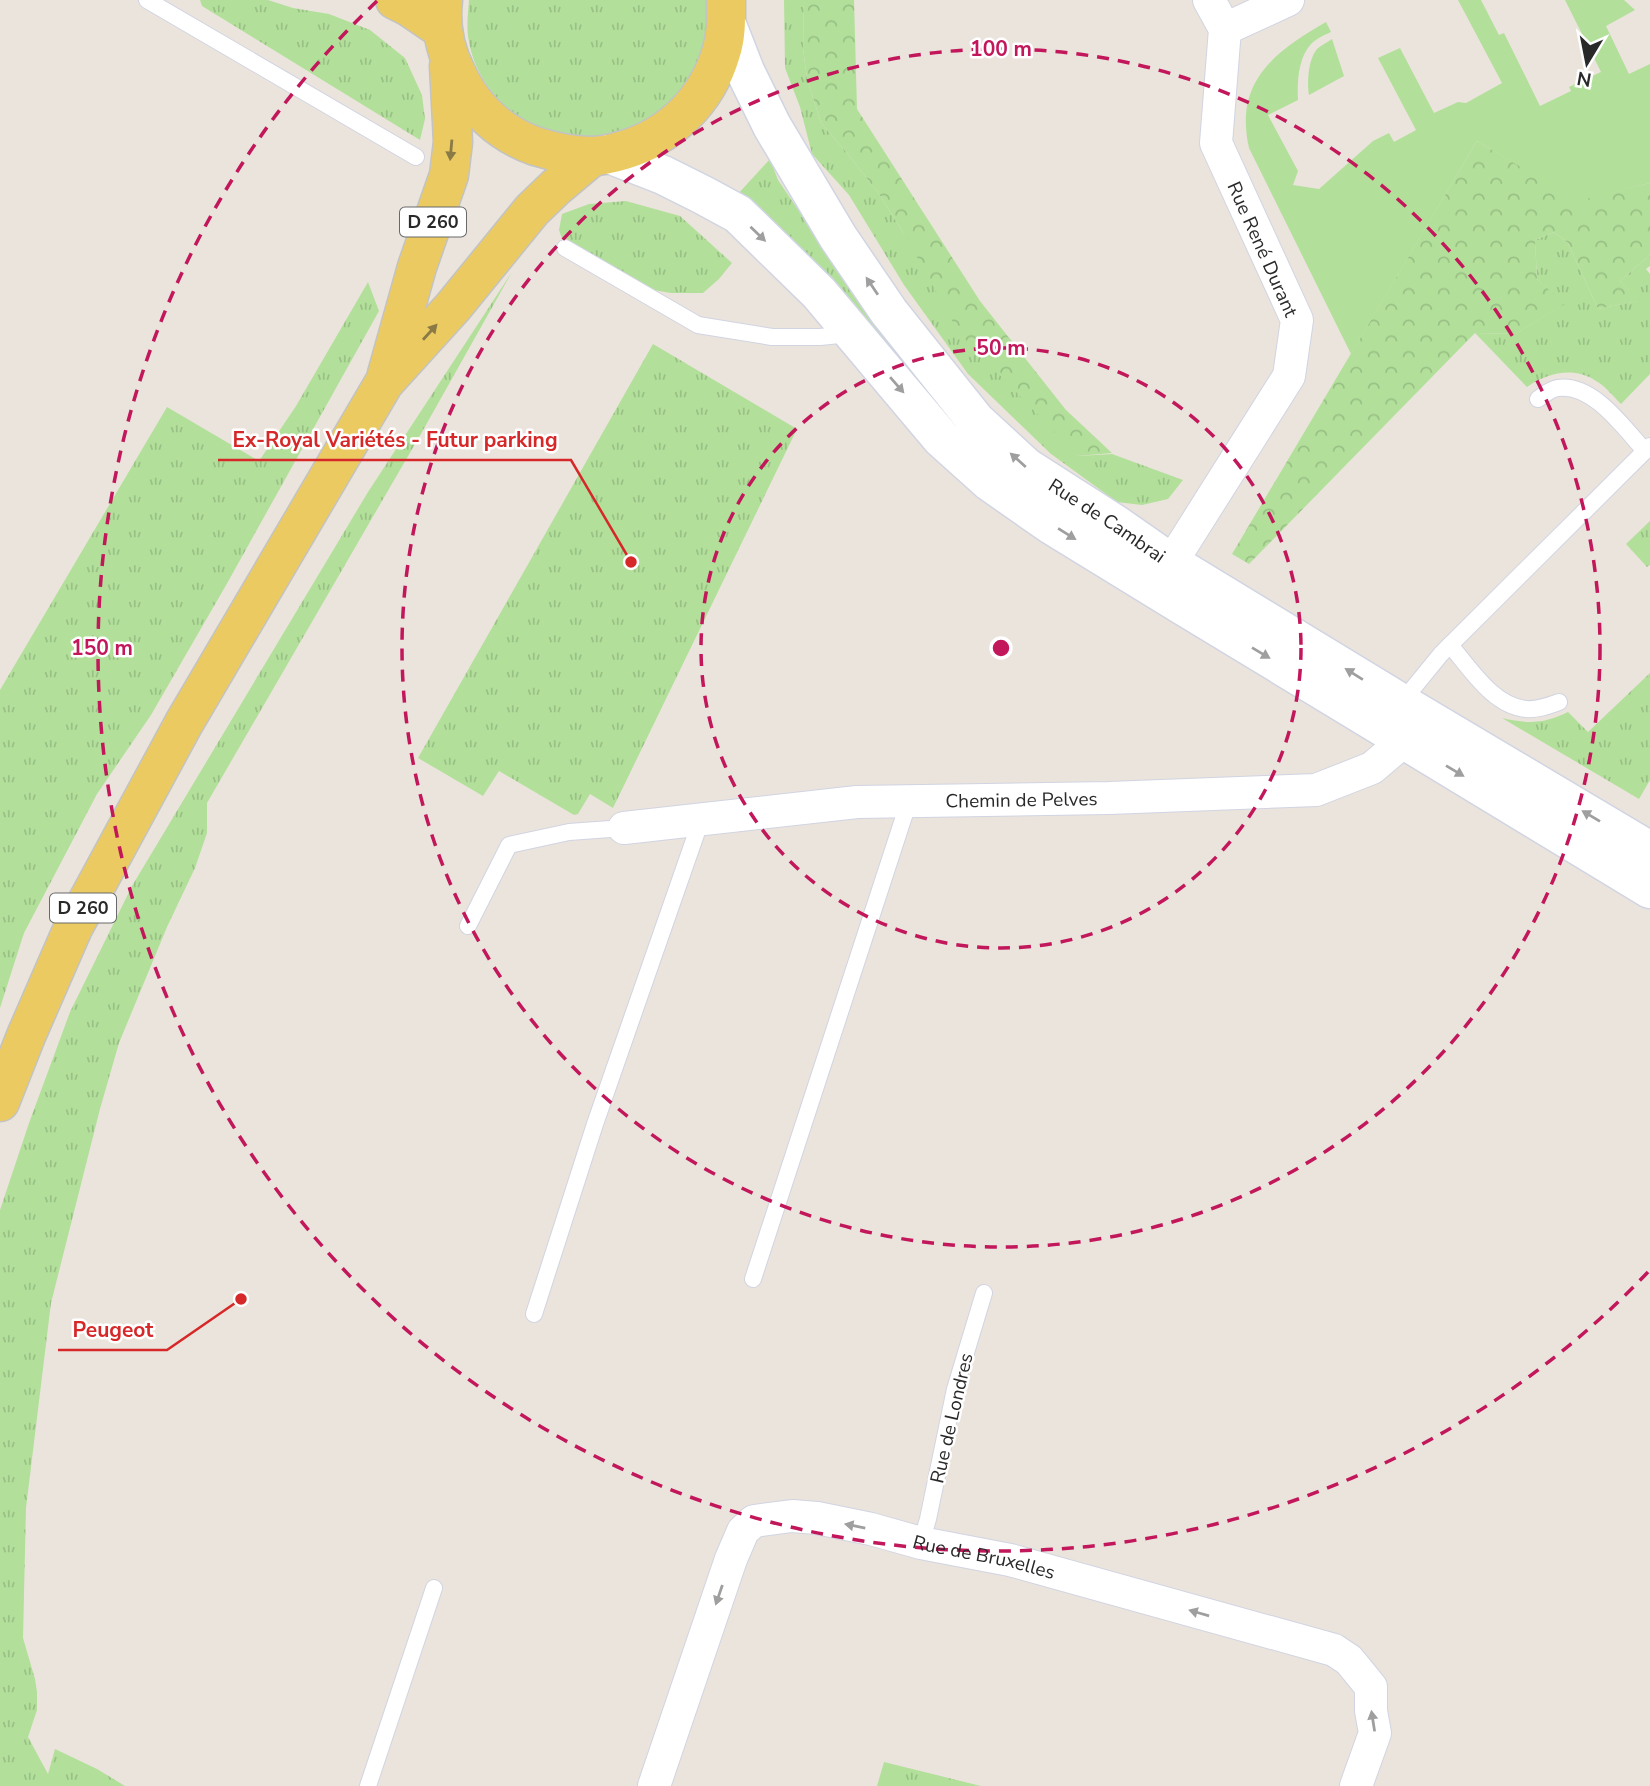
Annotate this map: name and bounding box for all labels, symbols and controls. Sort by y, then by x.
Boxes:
north arrow [1552,28,1622,98]
text: 100 m [970,35,1032,63]
text: N [1575,65,1593,93]
one-way arrow [445,139,456,161]
street label: Rue René Durant [1221,178,1304,322]
road number: D 260 [400,208,466,236]
one-way arrow [750,226,767,243]
one-way arrow [866,277,879,296]
one-way arrow [422,323,438,341]
text: 50 m [976,334,1026,362]
one-way arrow [888,377,904,394]
callout: Ex-Royal Variétés - Futur parking [218,418,571,460]
text: Ex-Royal Variétés - Futur parking [232,426,558,454]
one-way arrow [1009,452,1027,468]
street label: Rue de Cambrai [1043,473,1170,569]
one-way arrow [1057,528,1076,541]
text: 150 m [71,634,133,662]
centre of rings [989,636,1013,660]
one-way arrow [1251,647,1270,659]
one-way arrow [1345,668,1364,680]
one-way arrow [1446,764,1465,777]
street label: Chemin de Pelves [945,786,1098,815]
one-way arrow [1582,810,1601,822]
road number: D 260 [50,894,116,923]
callout: Peugeot [58,1308,167,1350]
text: Peugeot [73,1316,154,1344]
street label: Rue de Londres [924,1350,980,1486]
one-way arrow [844,1520,866,1531]
street label: Rue de Bruxelles [910,1529,1058,1586]
one-way arrow [713,1585,724,1606]
one-way arrow [1188,1607,1209,1617]
one-way arrow [1367,1710,1378,1732]

